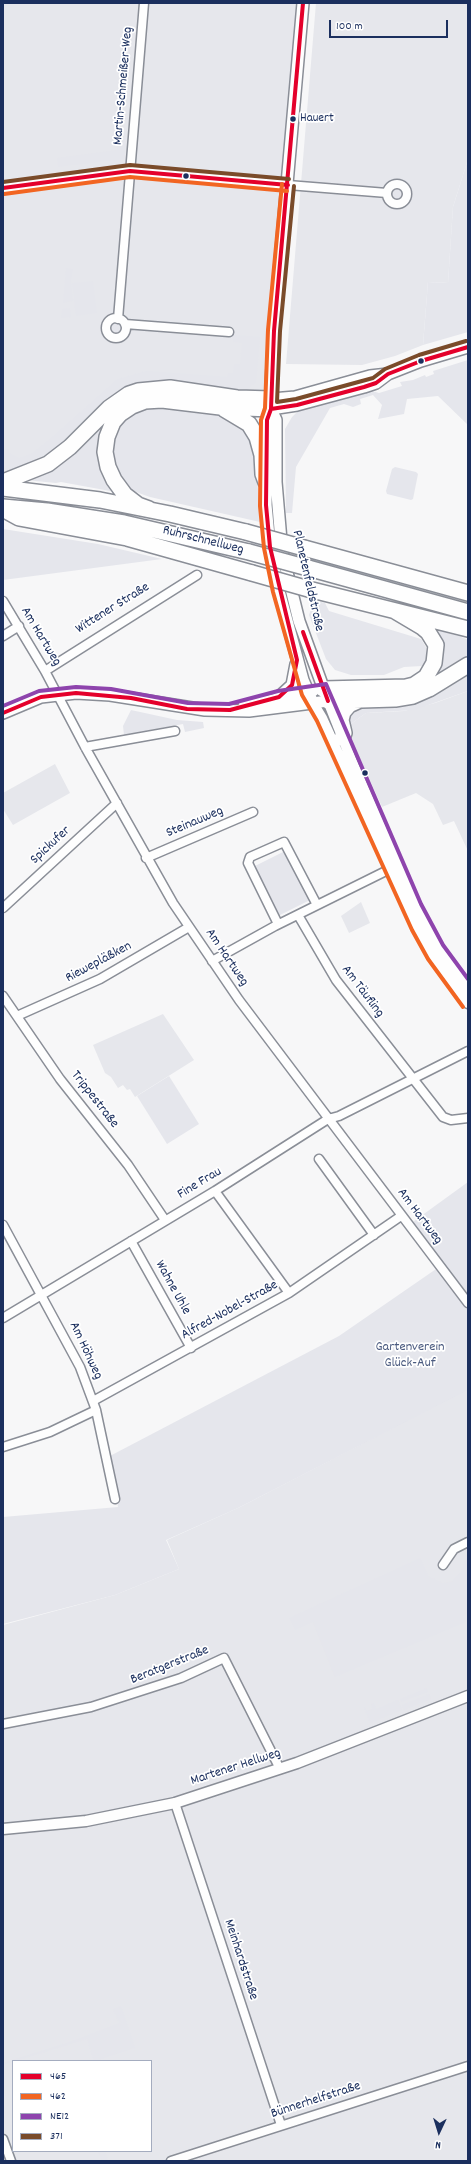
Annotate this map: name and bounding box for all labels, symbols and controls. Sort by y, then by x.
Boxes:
scale bar [331,12,450,38]
text: 100 m [336,18,363,35]
street label: Martin-Schmeißer-Weg [110,26,138,146]
place label: Hauert [300,111,334,127]
marker: Hauert [288,114,298,124]
unlabelled marker [181,171,191,181]
unlabelled marker [416,356,426,366]
street label: Ruhrschnellweg [161,523,245,559]
street label: Planetenfeldstraße [287,529,327,633]
street label: Wittener Straße [73,580,153,638]
street label: Am Hartweg [16,604,64,670]
unlabelled marker [360,768,370,778]
street label: Steinauweg [164,803,226,843]
street label: Spickufer [27,823,75,869]
street label: Am Hartweg [201,926,251,990]
street label: Riewepläßken [63,939,135,987]
street label: Am Täufling [337,962,387,1022]
street label: Trippestraße [66,1068,122,1132]
street label: Fine Frau [175,1164,225,1204]
street label: Am Hartweg [392,1186,446,1248]
street label: Wahne Uhle [150,1258,194,1318]
street label: Alfred-Nobel-Straße [179,1277,281,1345]
street label: Am Höhweg [64,1320,106,1382]
park label: Gartenverein Glück-Auf [375,1340,445,1372]
street label: Beratgerstraße [128,1643,212,1689]
street label: Martener Hellweg [189,1746,283,1790]
street label: Meinhardstraße [219,1918,261,2002]
legend [12,2060,152,2152]
text: 465 [50,2068,66,2085]
street label: Bünnerhelfstraße [269,2079,363,2123]
text: 462 [50,2088,66,2105]
text: NE12 [50,2108,69,2125]
north arrow [419,2112,459,2152]
text: 371 [50,2128,63,2145]
text: N [435,2136,441,2152]

